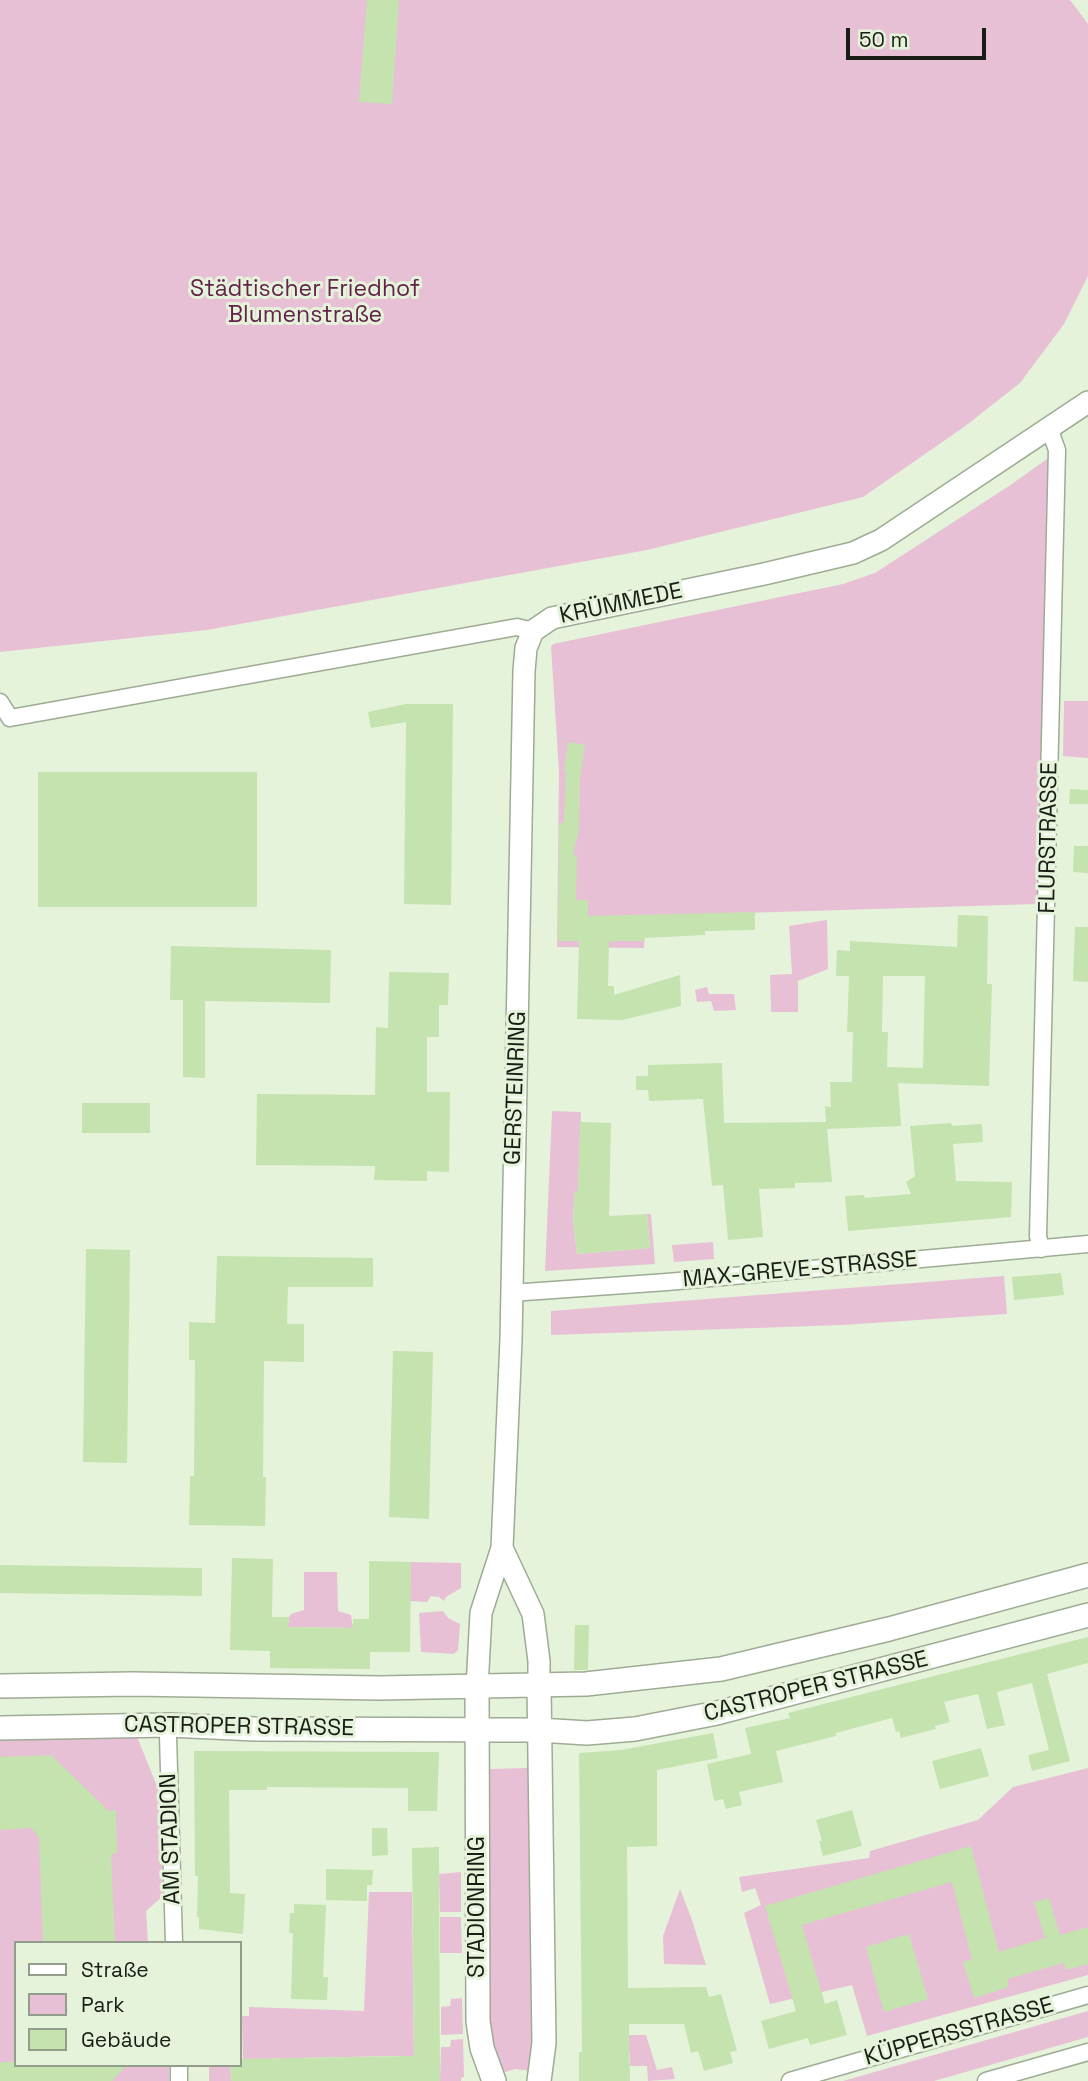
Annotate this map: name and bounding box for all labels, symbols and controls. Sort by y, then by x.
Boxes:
scale bar [850,14,990,58]
text: 50 m [859,26,909,53]
park label: Städtischer Friedhof Blumenstraße [190,276,420,330]
street label: KRÜMMEDE [557,578,685,630]
street label: FLURSTRASSE [1034,762,1064,914]
street label: GERSTEINRING [500,1011,532,1165]
street label: MAX-GREVE-STRASSE [681,1246,919,1294]
street label: CASTROPER STRASSE [701,1646,931,1728]
street label: CASTROPER STRASSE [124,1711,354,1743]
street label: AM STADION [155,1773,187,1905]
street label: STADIONRING [464,1836,492,1978]
legend [14,1941,242,2067]
text: Straße [81,1956,149,1983]
text: Park [81,1991,125,2018]
street label: KÜPPERSSTRASSE [861,1992,1057,2072]
text: Gebäude [81,2026,171,2053]

